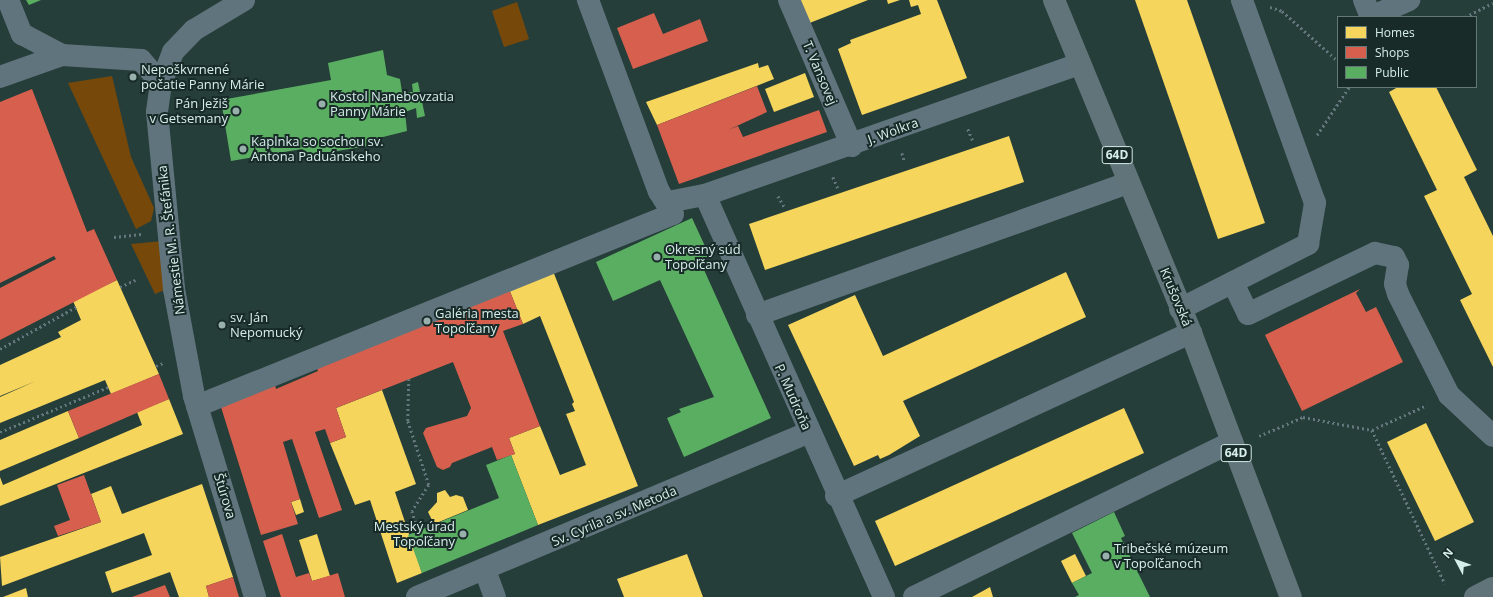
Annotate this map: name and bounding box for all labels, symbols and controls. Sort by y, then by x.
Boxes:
legend [1337,16,1477,88]
text: Homes [1375,24,1415,41]
street label: T. Vansovej [800,39,840,107]
text: Shops [1375,44,1409,61]
place label: Nepoškvrnené počatie Panny Márie [141,62,265,93]
text: Public [1375,64,1409,81]
marker: Nepoškvrnené počatie Panny Márie [128,72,138,82]
place label: Kostol Nanebovzatia Panny Márie [330,89,454,120]
place label: Pán Ježiš v Getsemany [150,96,228,127]
marker: Kostol Nanebovzatia Panny Márie [317,99,327,109]
marker: Pán Ježiš v Getsemany [231,106,241,116]
street label: J. Wolkra [866,115,920,147]
place label: Kaplnka so sochou sv. Antona Paduánskeho [251,134,384,165]
marker: Kaplnka so sochou sv. Antona Paduánskeho [238,144,248,154]
road number: 64D [1101,145,1133,165]
street label: Námestie M. R. Štefánika [154,164,188,316]
place label: Okresný súd Topoľčany [665,242,741,273]
marker: Okresný súd Topoľčany [652,252,662,262]
street label: Krušovská [1157,265,1195,329]
place label: Galéria mesta Topoľčany [435,306,519,337]
place label: sv. Ján Nepomucký [230,310,302,341]
marker: Galéria mesta Topoľčany [422,316,432,326]
marker: sv. Ján Nepomucký [217,320,227,330]
street label: P. Mudroňa [772,362,814,432]
road number: 64D [1220,443,1252,463]
street label: Štúrova [211,471,239,521]
street label: Sv. Cyrila a sv. Metoda [549,483,679,549]
place label: Mestský úrad Topoľčany [374,519,455,550]
marker: Mestský úrad Topoľčany [458,529,468,539]
place label: Tribečské múzeum v Topoľčanoch [1114,541,1228,572]
north arrow [1437,541,1477,581]
text: N [1439,545,1456,561]
marker: Tribečské múzeum v Topoľčanoch [1101,551,1111,561]

